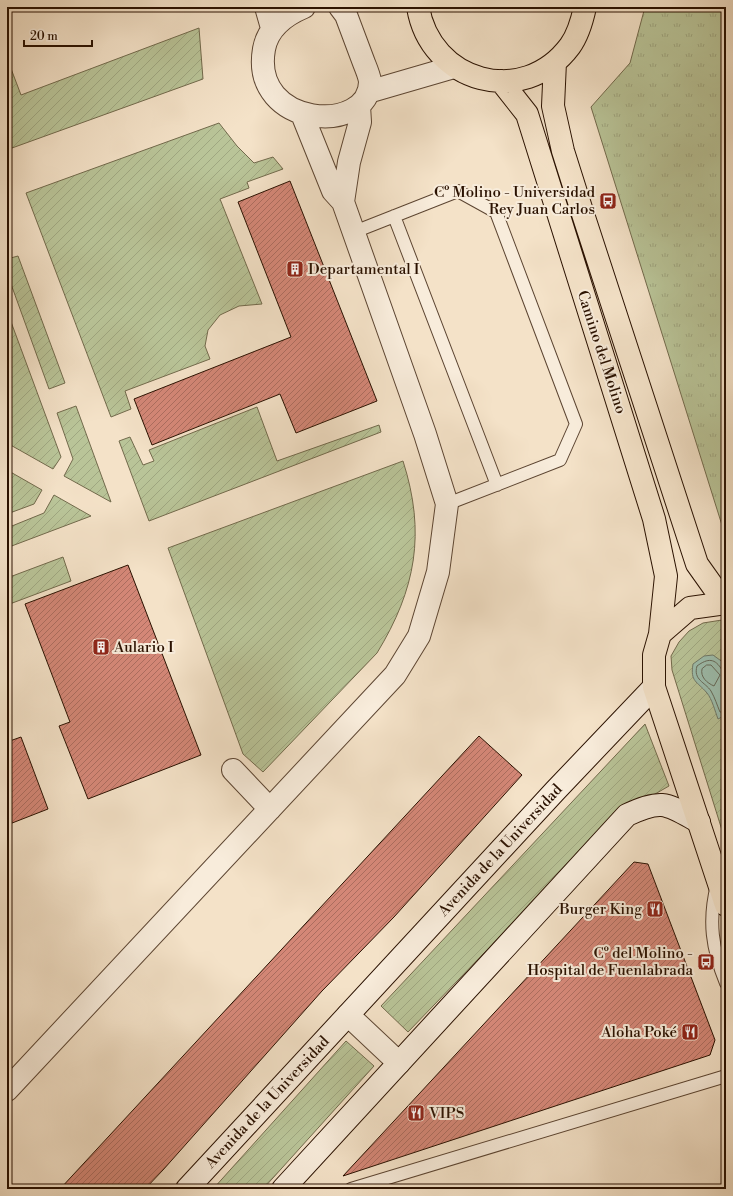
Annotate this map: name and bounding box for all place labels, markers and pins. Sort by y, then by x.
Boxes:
place label: Cº Molino - Universidad Rey Juan Carlos [434,183,595,219]
bus stop icon: Cº Molino - Universidad Rey Juan Carlos [598,191,618,211]
building icon: Departamental I [285,259,305,279]
place label: Departamental I [308,260,420,279]
building icon: Aulario I [91,637,111,657]
place label: Aulario I [113,638,174,657]
restaurant icon: Burger King [645,899,665,919]
place label: Burger King [558,900,642,919]
place label: Cº del Molino - Hospital de Fuenlabrada [527,944,693,980]
bus stop icon: Cº del Molino - Hospital de Fuenlabrada [696,952,716,972]
restaurant icon: Aloha Poké [680,1022,700,1042]
place label: Aloha Poké [600,1023,677,1042]
restaurant icon: VIPS [406,1103,426,1123]
place label: VIPS [428,1104,464,1123]

